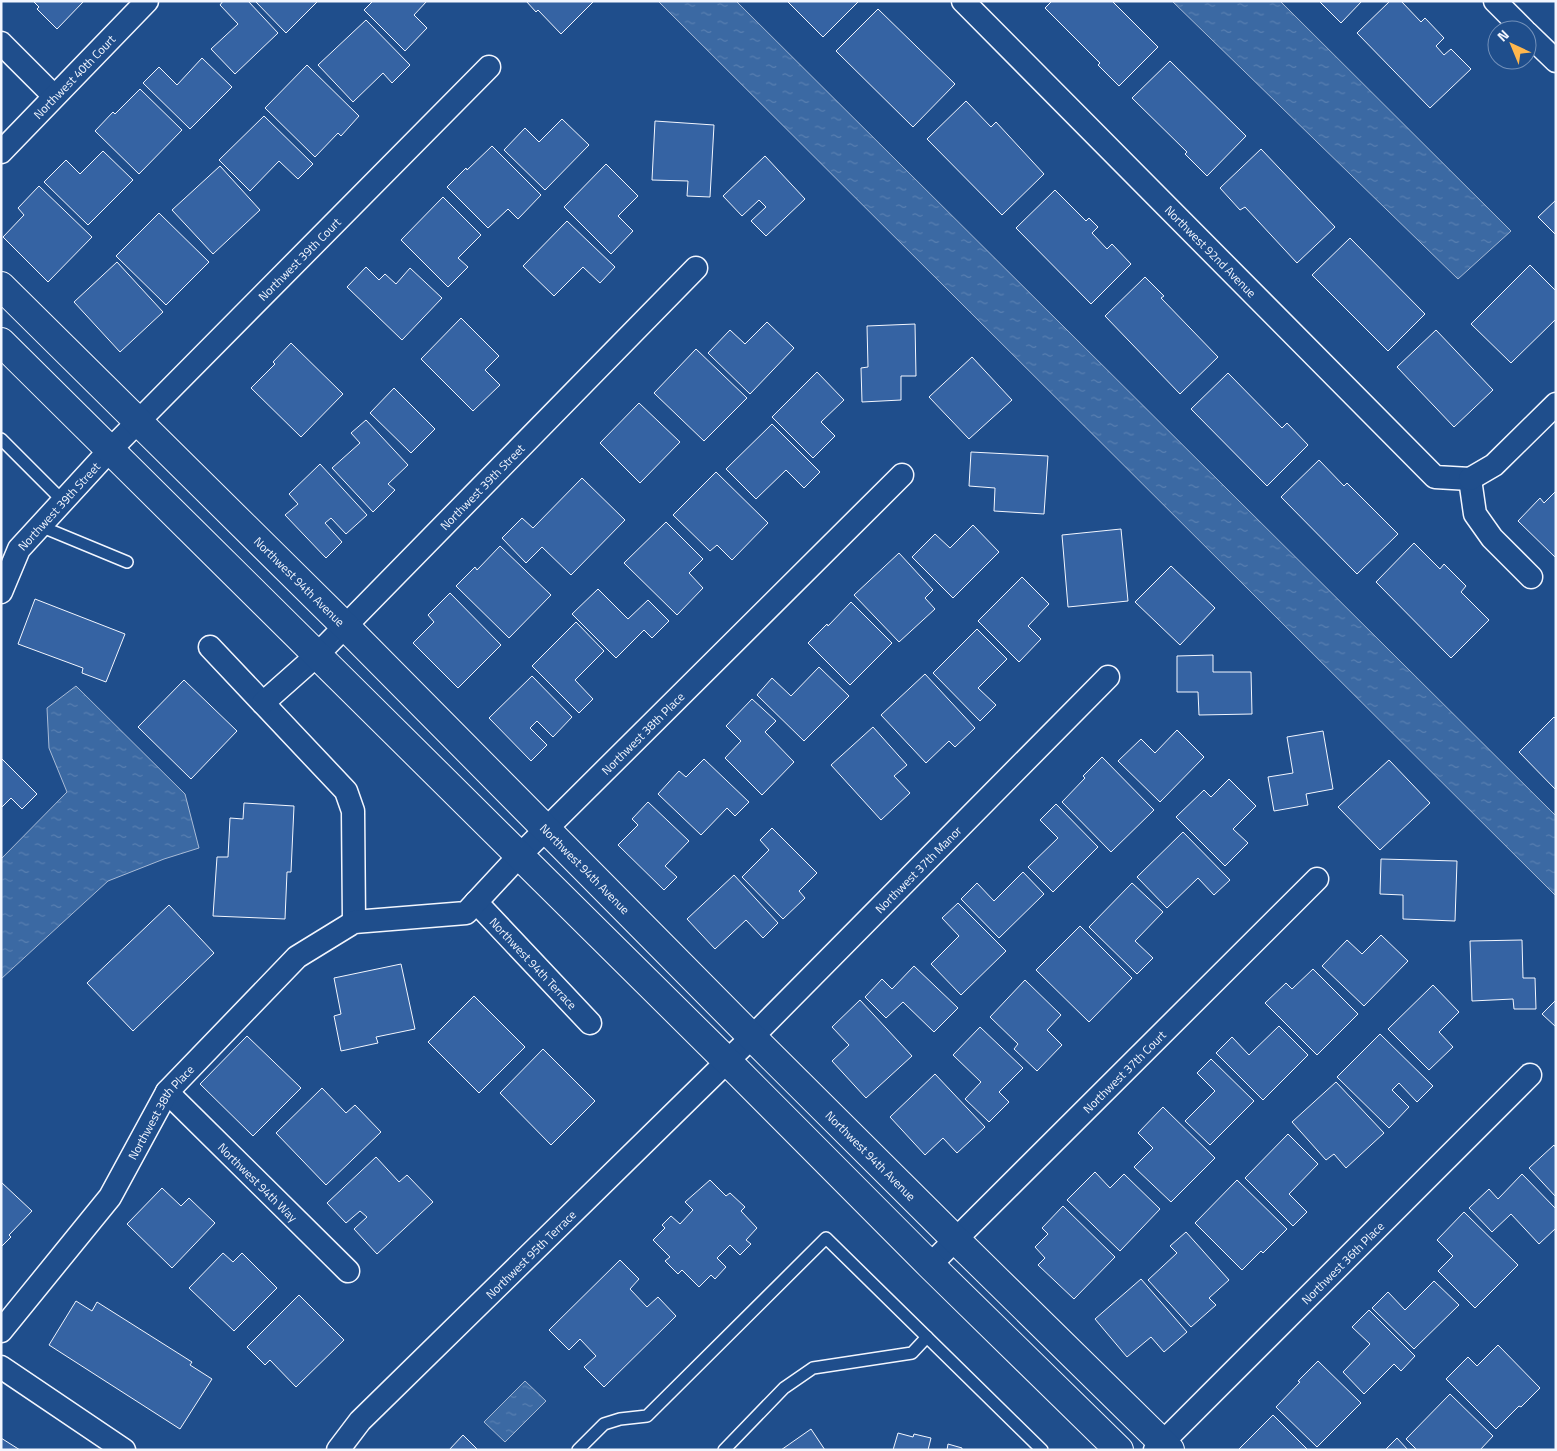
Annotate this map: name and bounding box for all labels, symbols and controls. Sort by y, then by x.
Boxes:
north arrow [1487,20,1537,70]
text: N [1492,24,1513,46]
street label: Northwest 40th Court [29,29,120,123]
street label: Northwest 92nd Avenue [1161,200,1261,301]
street label: Northwest 39th Court [253,212,346,305]
street label: Northwest 39th Street [435,438,529,534]
street label: Northwest 39th Street [13,457,105,555]
street label: Northwest 94th Avenue [250,532,349,631]
street label: Northwest 38th Place [597,687,689,779]
street label: Northwest 94th Avenue [536,819,635,918]
street label: Northwest 37th Manor [870,821,966,917]
street label: Northwest 94th Terrace [485,913,582,1013]
street label: Northwest 37th Court [1078,1025,1171,1117]
street label: Northwest 38th Place [123,1060,198,1163]
street label: Northwest 94th Avenue [821,1106,921,1205]
street label: Northwest 94th Way [214,1138,302,1226]
street label: Northwest 95th Terrace [481,1205,580,1303]
street label: Northwest 36th Place [1297,1217,1388,1308]

